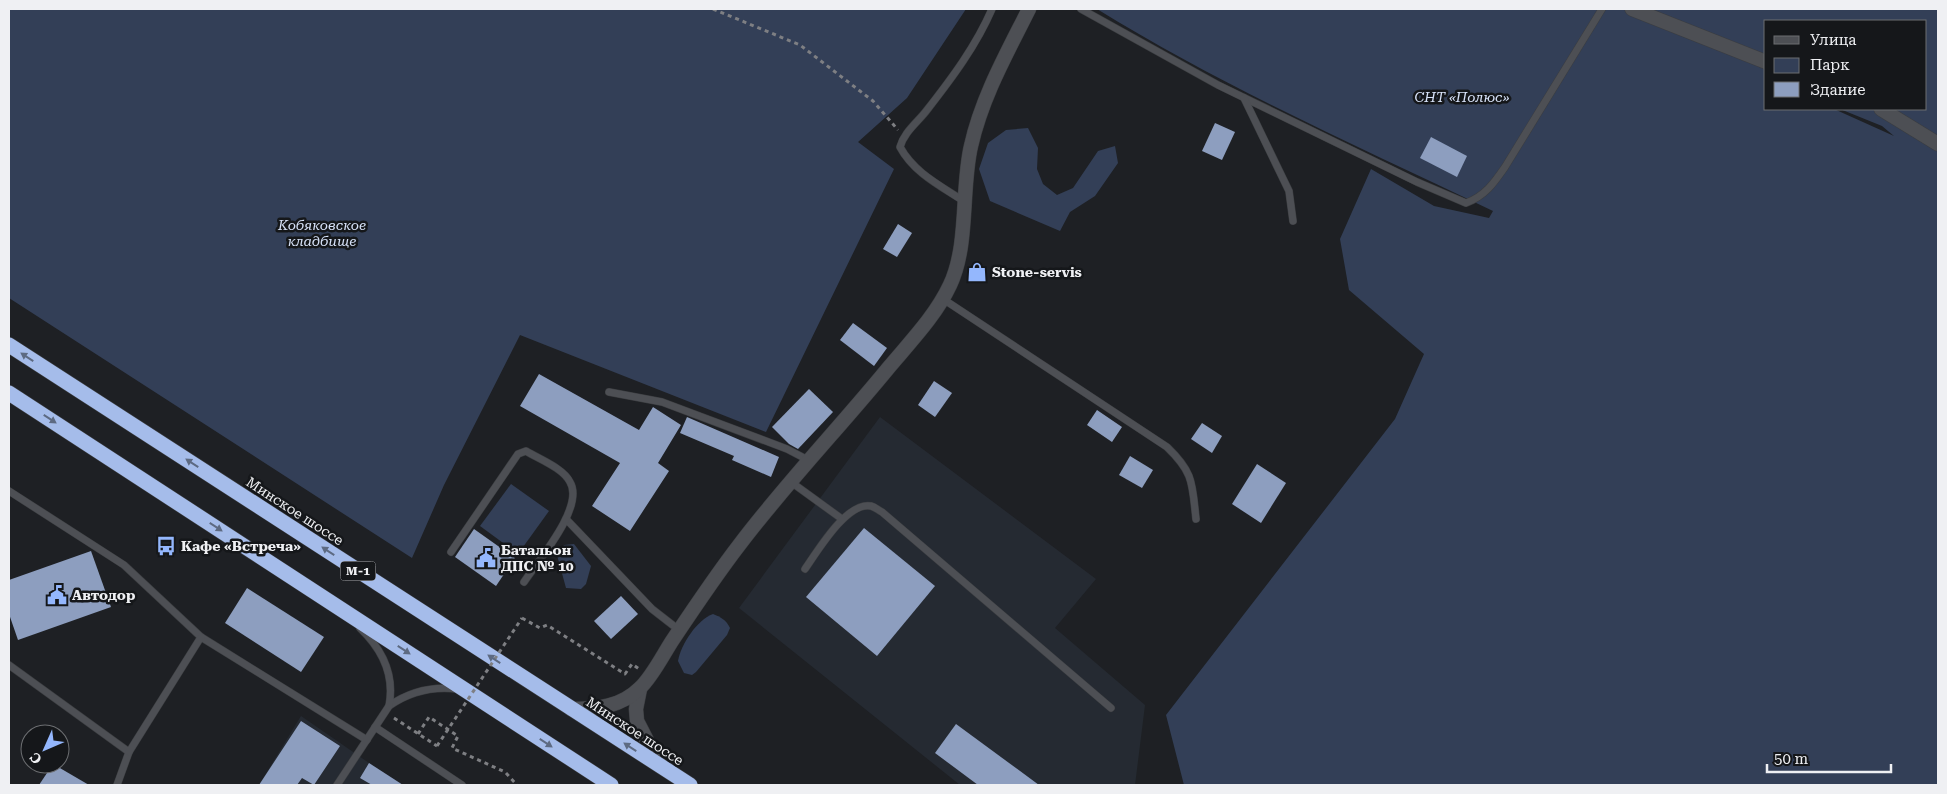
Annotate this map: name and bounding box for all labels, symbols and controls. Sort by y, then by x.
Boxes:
legend [1764,20,1927,110]
text: Улица [1810,31,1856,49]
text: Парк [1810,56,1850,74]
text: Здание [1810,81,1866,99]
park label: СНТ «Полюс» [1415,89,1510,105]
park label: Кобяковское кладбище [277,217,366,249]
shop icon: Stone-servis [966,261,988,283]
place label: Stone-servis [992,264,1082,280]
one-way arrow [20,352,33,362]
one-way arrow [44,415,57,424]
one-way arrow [185,459,198,468]
street label: Минское шоссе [243,474,347,549]
one-way arrow [209,523,222,532]
bus stop icon: Кафе «Встреча» [155,535,177,557]
place label: Кафе «Встреча» [181,538,301,554]
place label: Батальон ДПС № 10 [501,542,574,574]
one-way arrow [322,547,335,556]
public building icon: Батальон ДПС № 10 [475,547,497,569]
road number: М-1 [340,562,376,580]
public building icon: Автодор [46,584,68,606]
place label: Автодор [72,587,135,603]
one-way arrow [397,645,410,655]
one-way arrow [488,654,501,663]
street label: Минское шоссе [583,694,687,769]
north arrow [20,724,70,774]
one-way arrow [540,738,553,748]
one-way arrow [624,742,637,752]
scale bar [1767,742,1891,774]
text: С [27,749,45,767]
text: 50 m [1774,750,1809,768]

